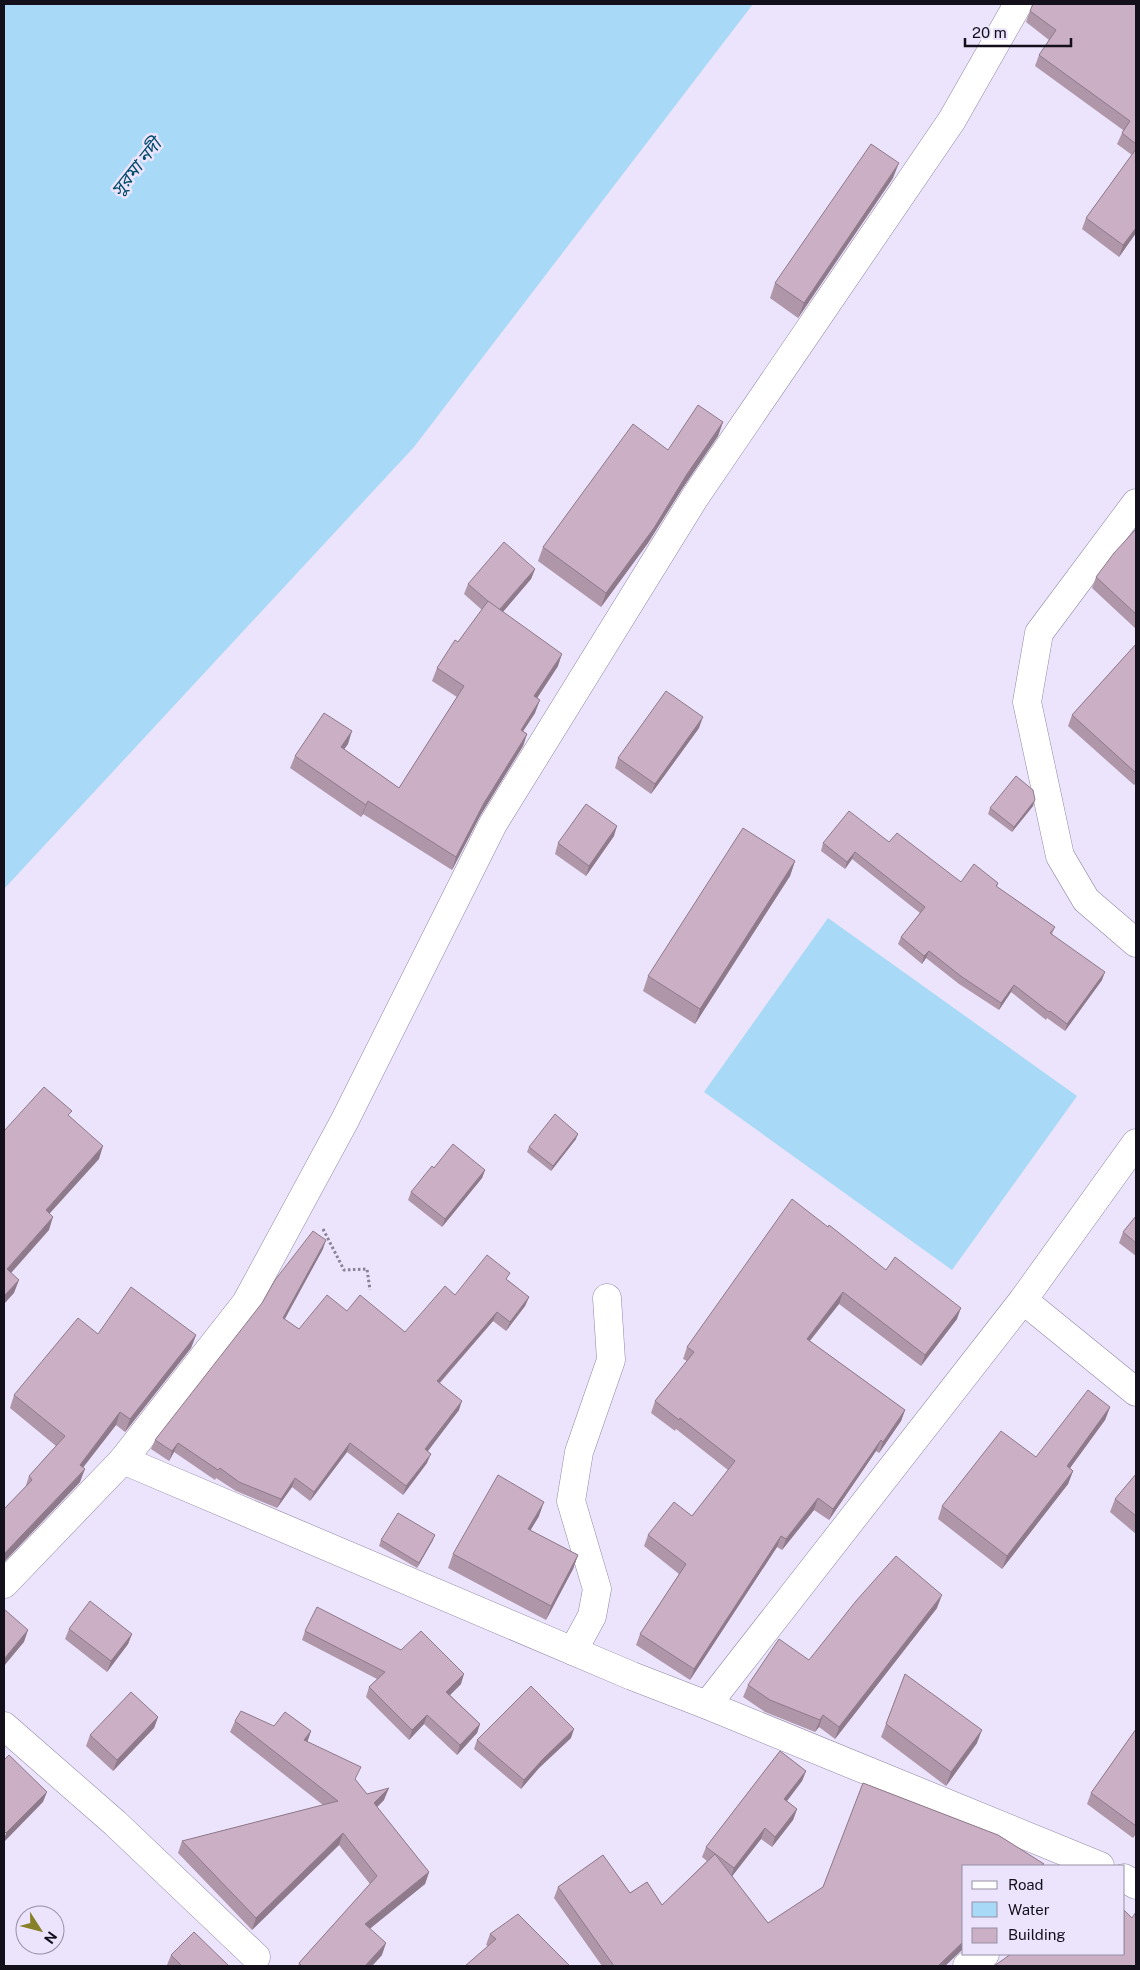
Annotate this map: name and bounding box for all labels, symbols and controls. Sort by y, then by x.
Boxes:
scale bar [965,15,1071,47]
text: 20 m [972,24,1007,41]
water label: সুরমা নদী [107,132,168,201]
legend [962,1865,1125,1955]
text: Road [1008,1876,1044,1893]
text: Water [1008,1901,1050,1918]
north arrow [15,1905,65,1955]
text: Building [1008,1926,1066,1943]
text: N [41,1929,60,1947]

